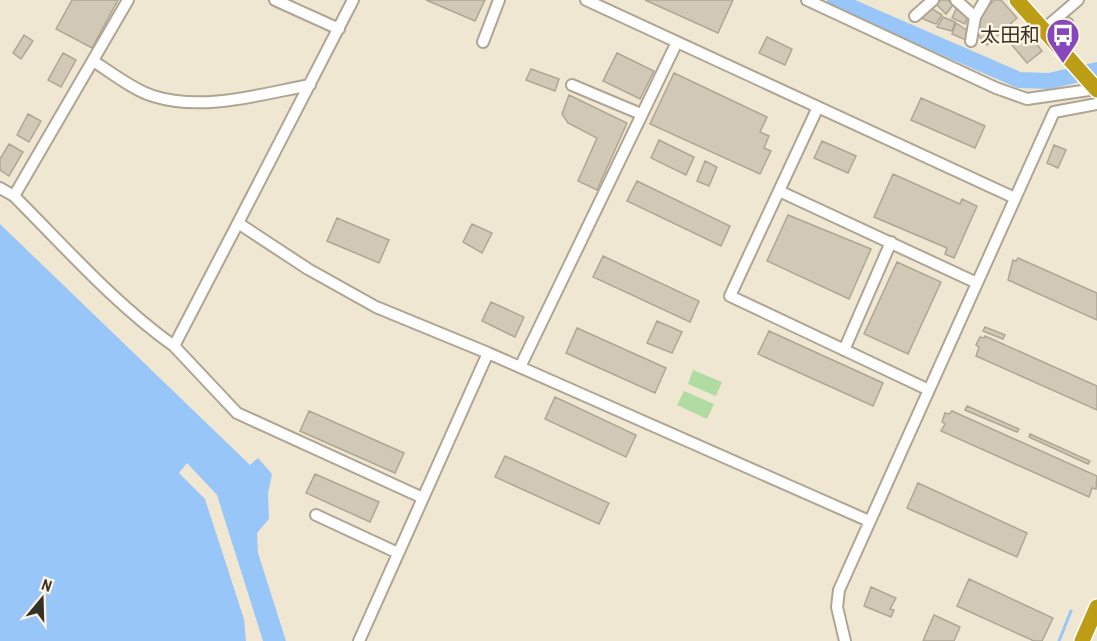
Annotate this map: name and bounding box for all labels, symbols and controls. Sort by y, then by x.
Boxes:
bus stop icon: 太田和 [1045,17,1081,64]
place label: 太田和 [980,21,1040,48]
north arrow [12,569,72,629]
text: N [39,573,55,597]

